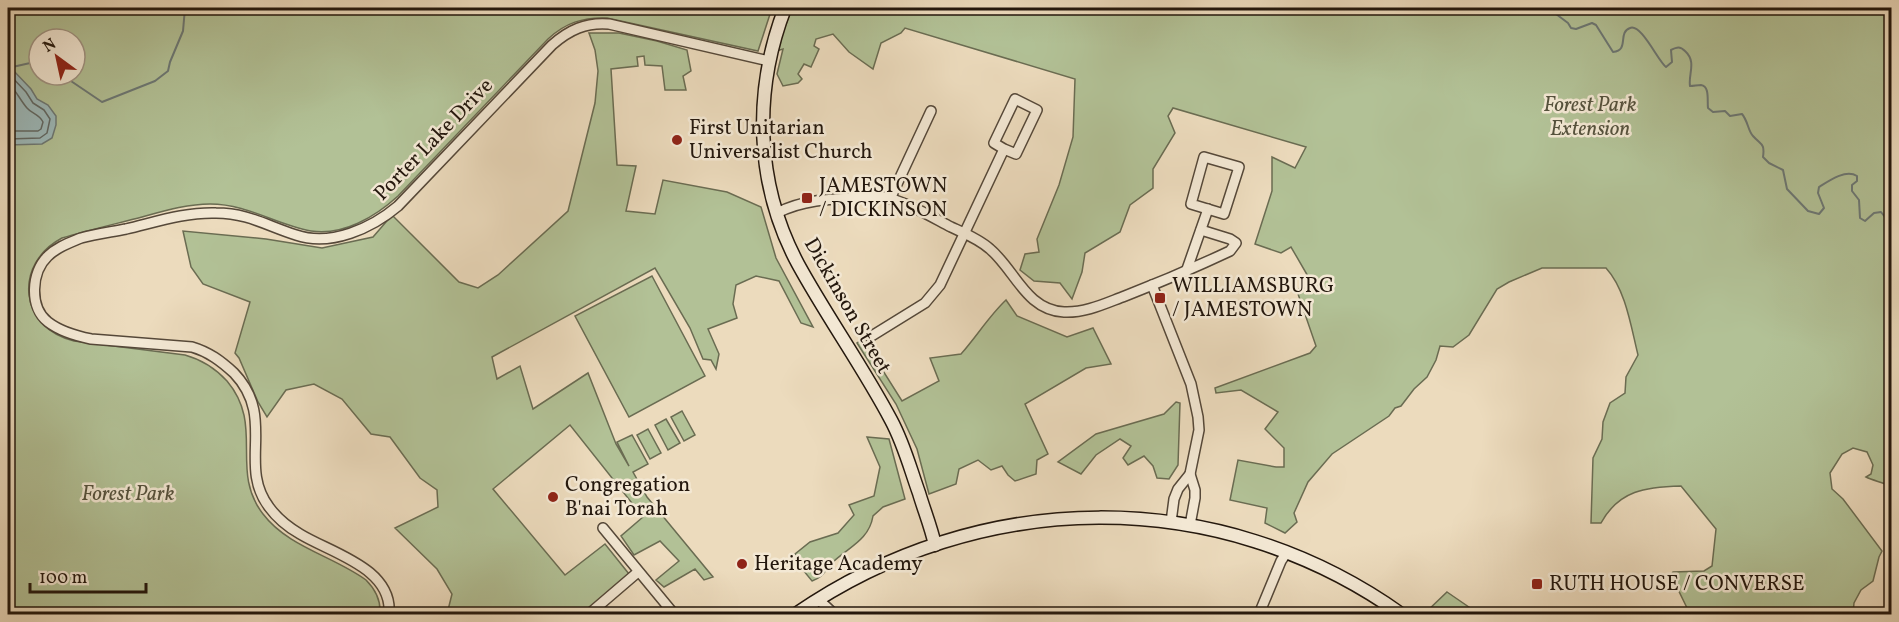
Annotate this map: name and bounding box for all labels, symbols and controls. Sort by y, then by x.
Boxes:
north arrow [27,27,87,87]
text: N [39,34,61,58]
street label: Porter Lake Drive [368,72,500,208]
park label: Forest Park Extension [1544,91,1637,144]
place label: First Unitarian Universalist Church [689,114,873,167]
marker: First Unitarian Universalist Church [670,133,684,147]
place label: JAMESTOWN / DICKINSON [819,172,947,225]
marker: JAMESTOWN / DICKINSON [800,191,814,205]
street label: Dickinson Street [796,233,898,379]
place label: WILLIAMSBURG / JAMESTOWN [1172,272,1334,325]
marker: WILLIAMSBURG / JAMESTOWN [1153,291,1167,305]
place label: Congregation B'nai Torah [565,471,690,524]
park label: Forest Park [82,480,175,509]
marker: Congregation B'nai Torah [546,490,560,504]
place label: Heritage Academy [754,550,923,579]
scale bar [30,556,146,594]
marker: Heritage Academy [735,557,749,571]
text: 100 m [39,566,88,591]
place label: RUTH HOUSE / CONVERSE [1549,570,1805,599]
marker: RUTH HOUSE / CONVERSE [1530,577,1544,591]

